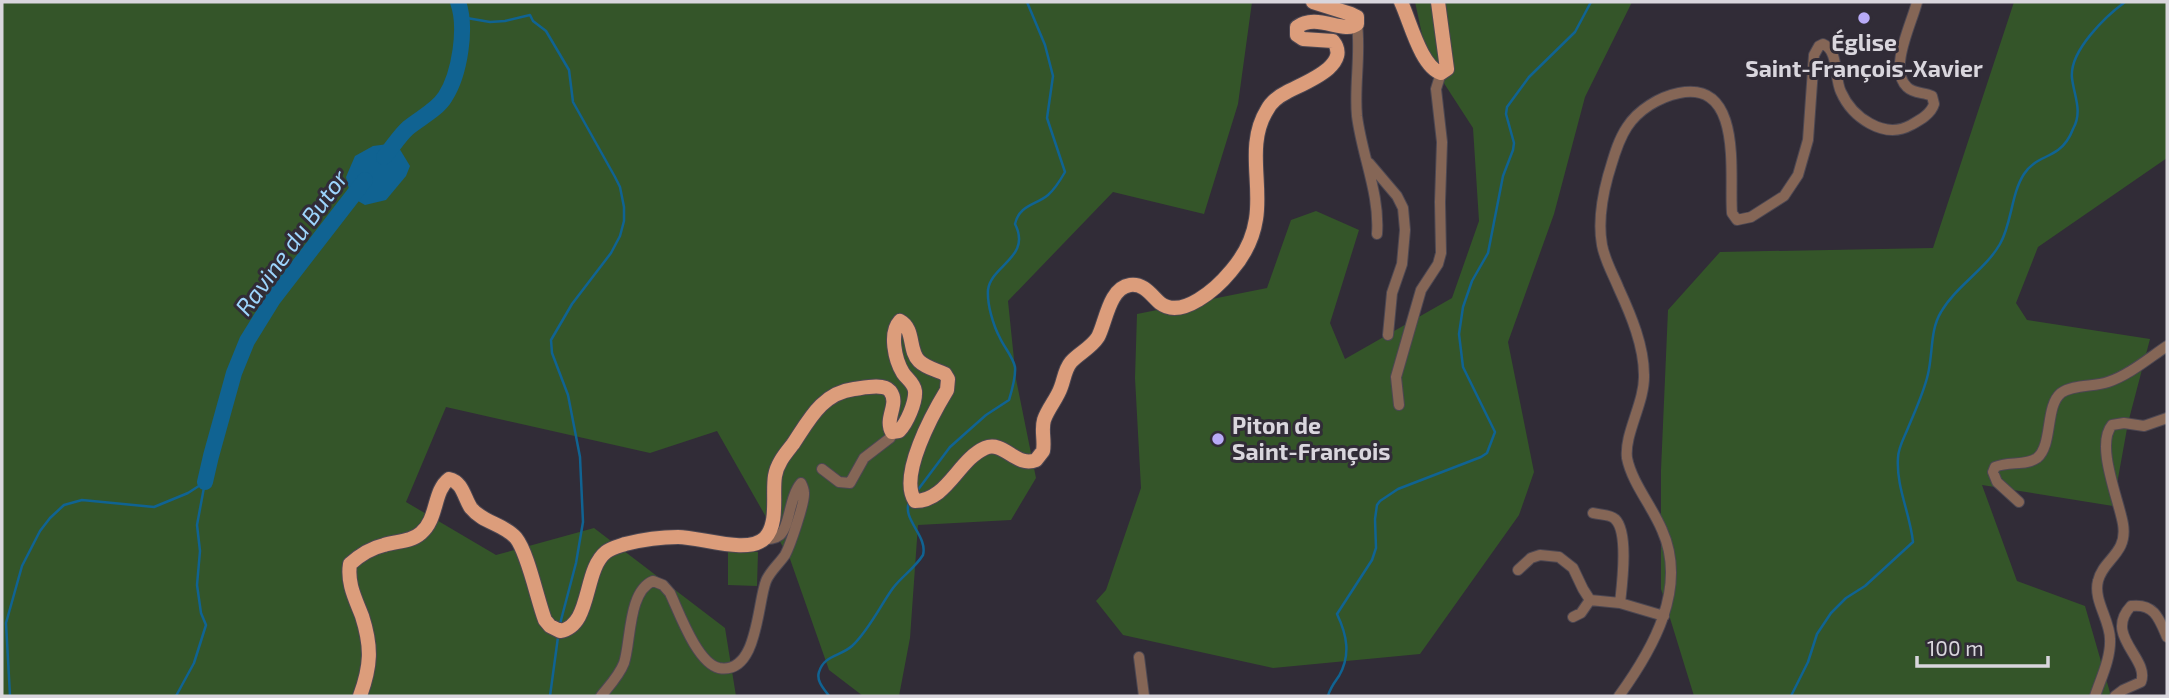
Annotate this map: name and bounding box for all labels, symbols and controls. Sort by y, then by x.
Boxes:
marker: Église Saint-François-Xavier [1856,10,1872,26]
place label: Église Saint-François-Xavier [1745,28,1983,83]
water label: Ravine du Butor [228,163,353,320]
place label: Piton de Saint-François [1232,411,1391,466]
marker: Piton de Saint-François [1210,431,1226,447]
scale bar [1917,624,2048,668]
text: 100 m [1927,635,1984,660]

